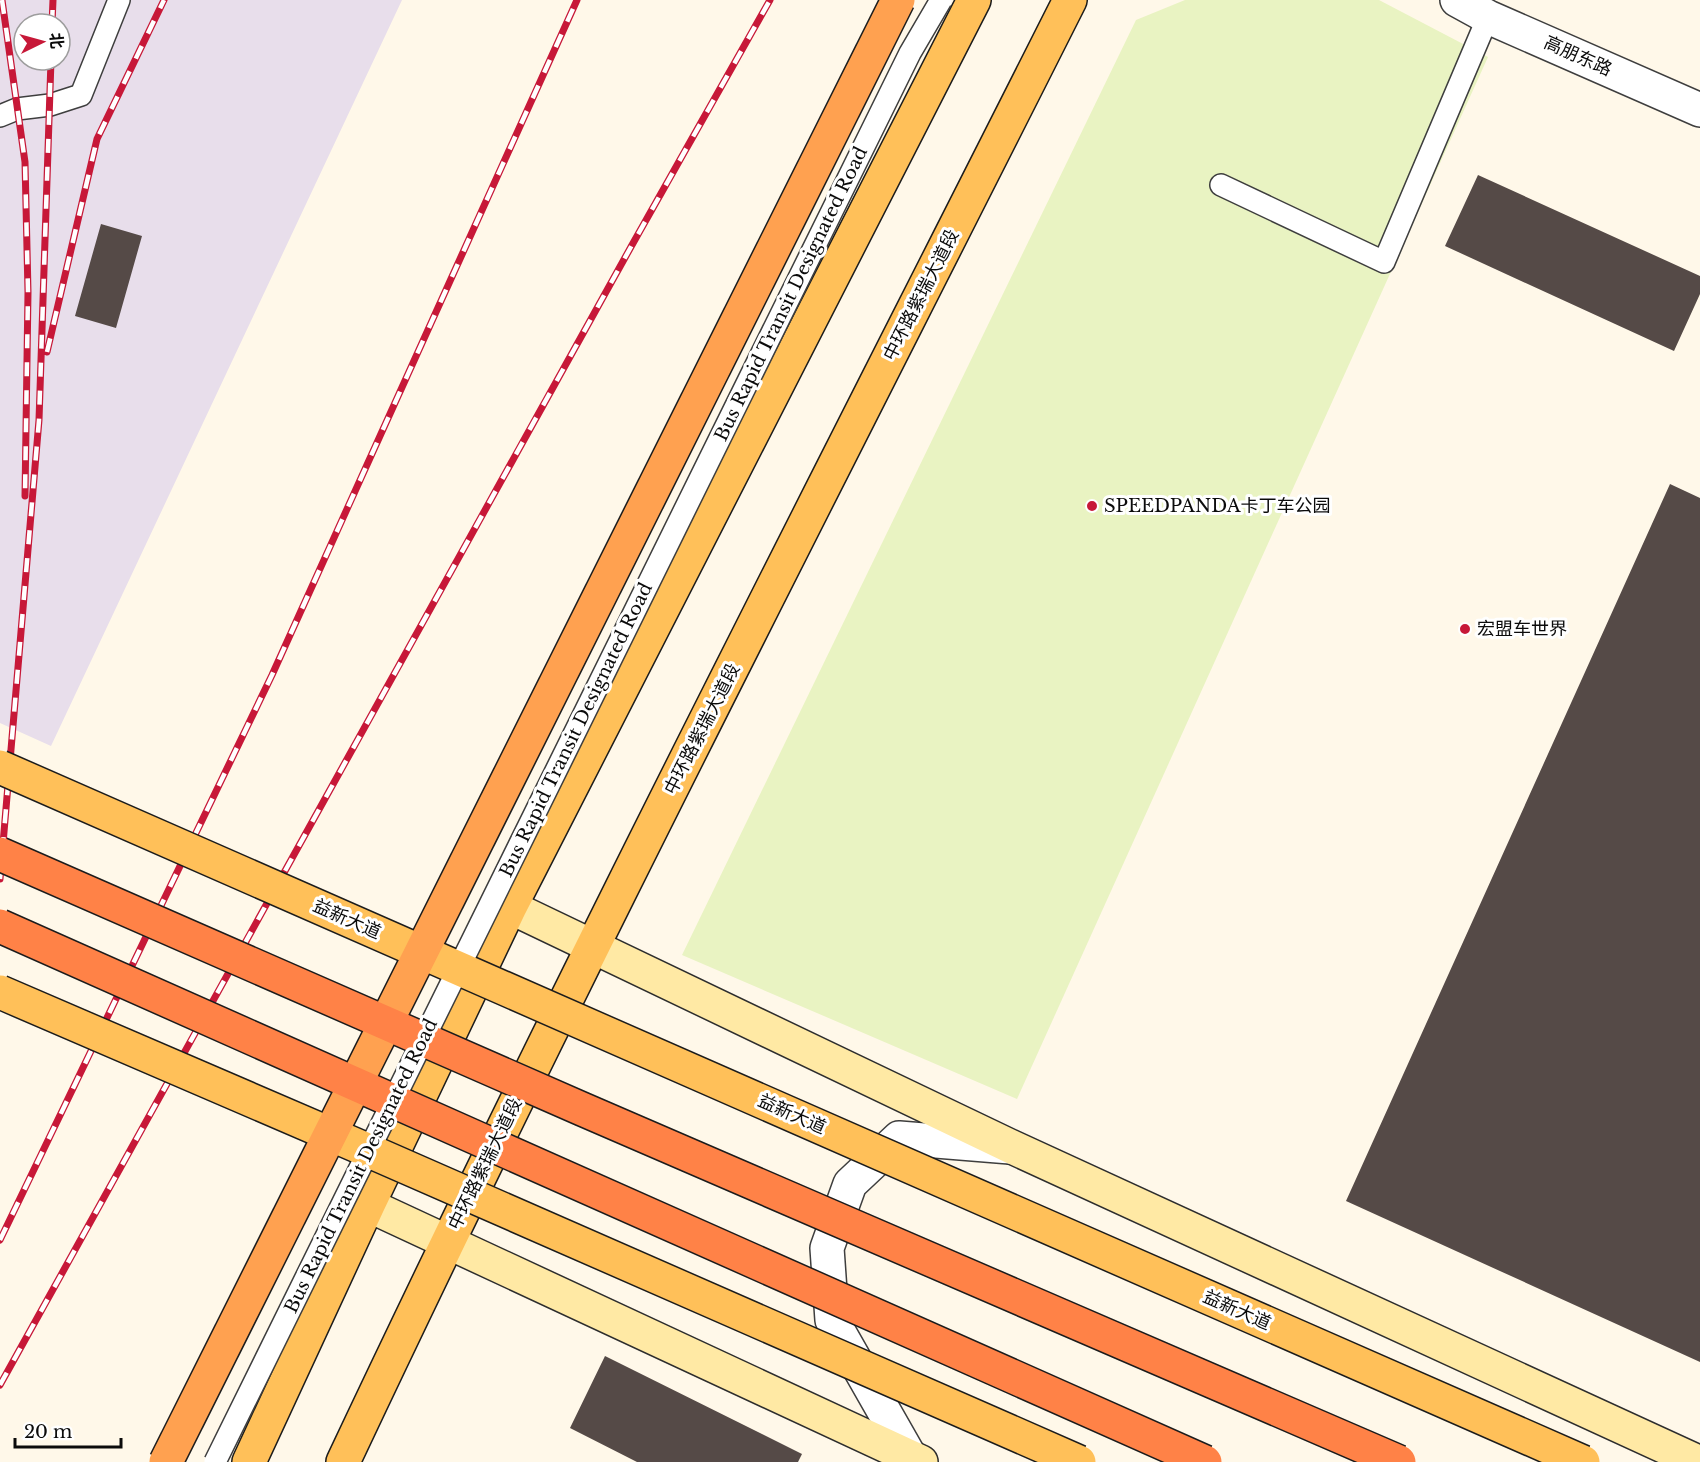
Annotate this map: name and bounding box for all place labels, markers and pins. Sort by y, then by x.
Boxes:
place label: SPEEDPANDA卡丁车公园 [1104,495,1331,517]
marker: SPEEDPANDA卡丁车公园 [1085,499,1099,513]
place label: 宏盟车世界 [1477,618,1567,640]
marker: 宏盟车世界 [1458,622,1472,636]

